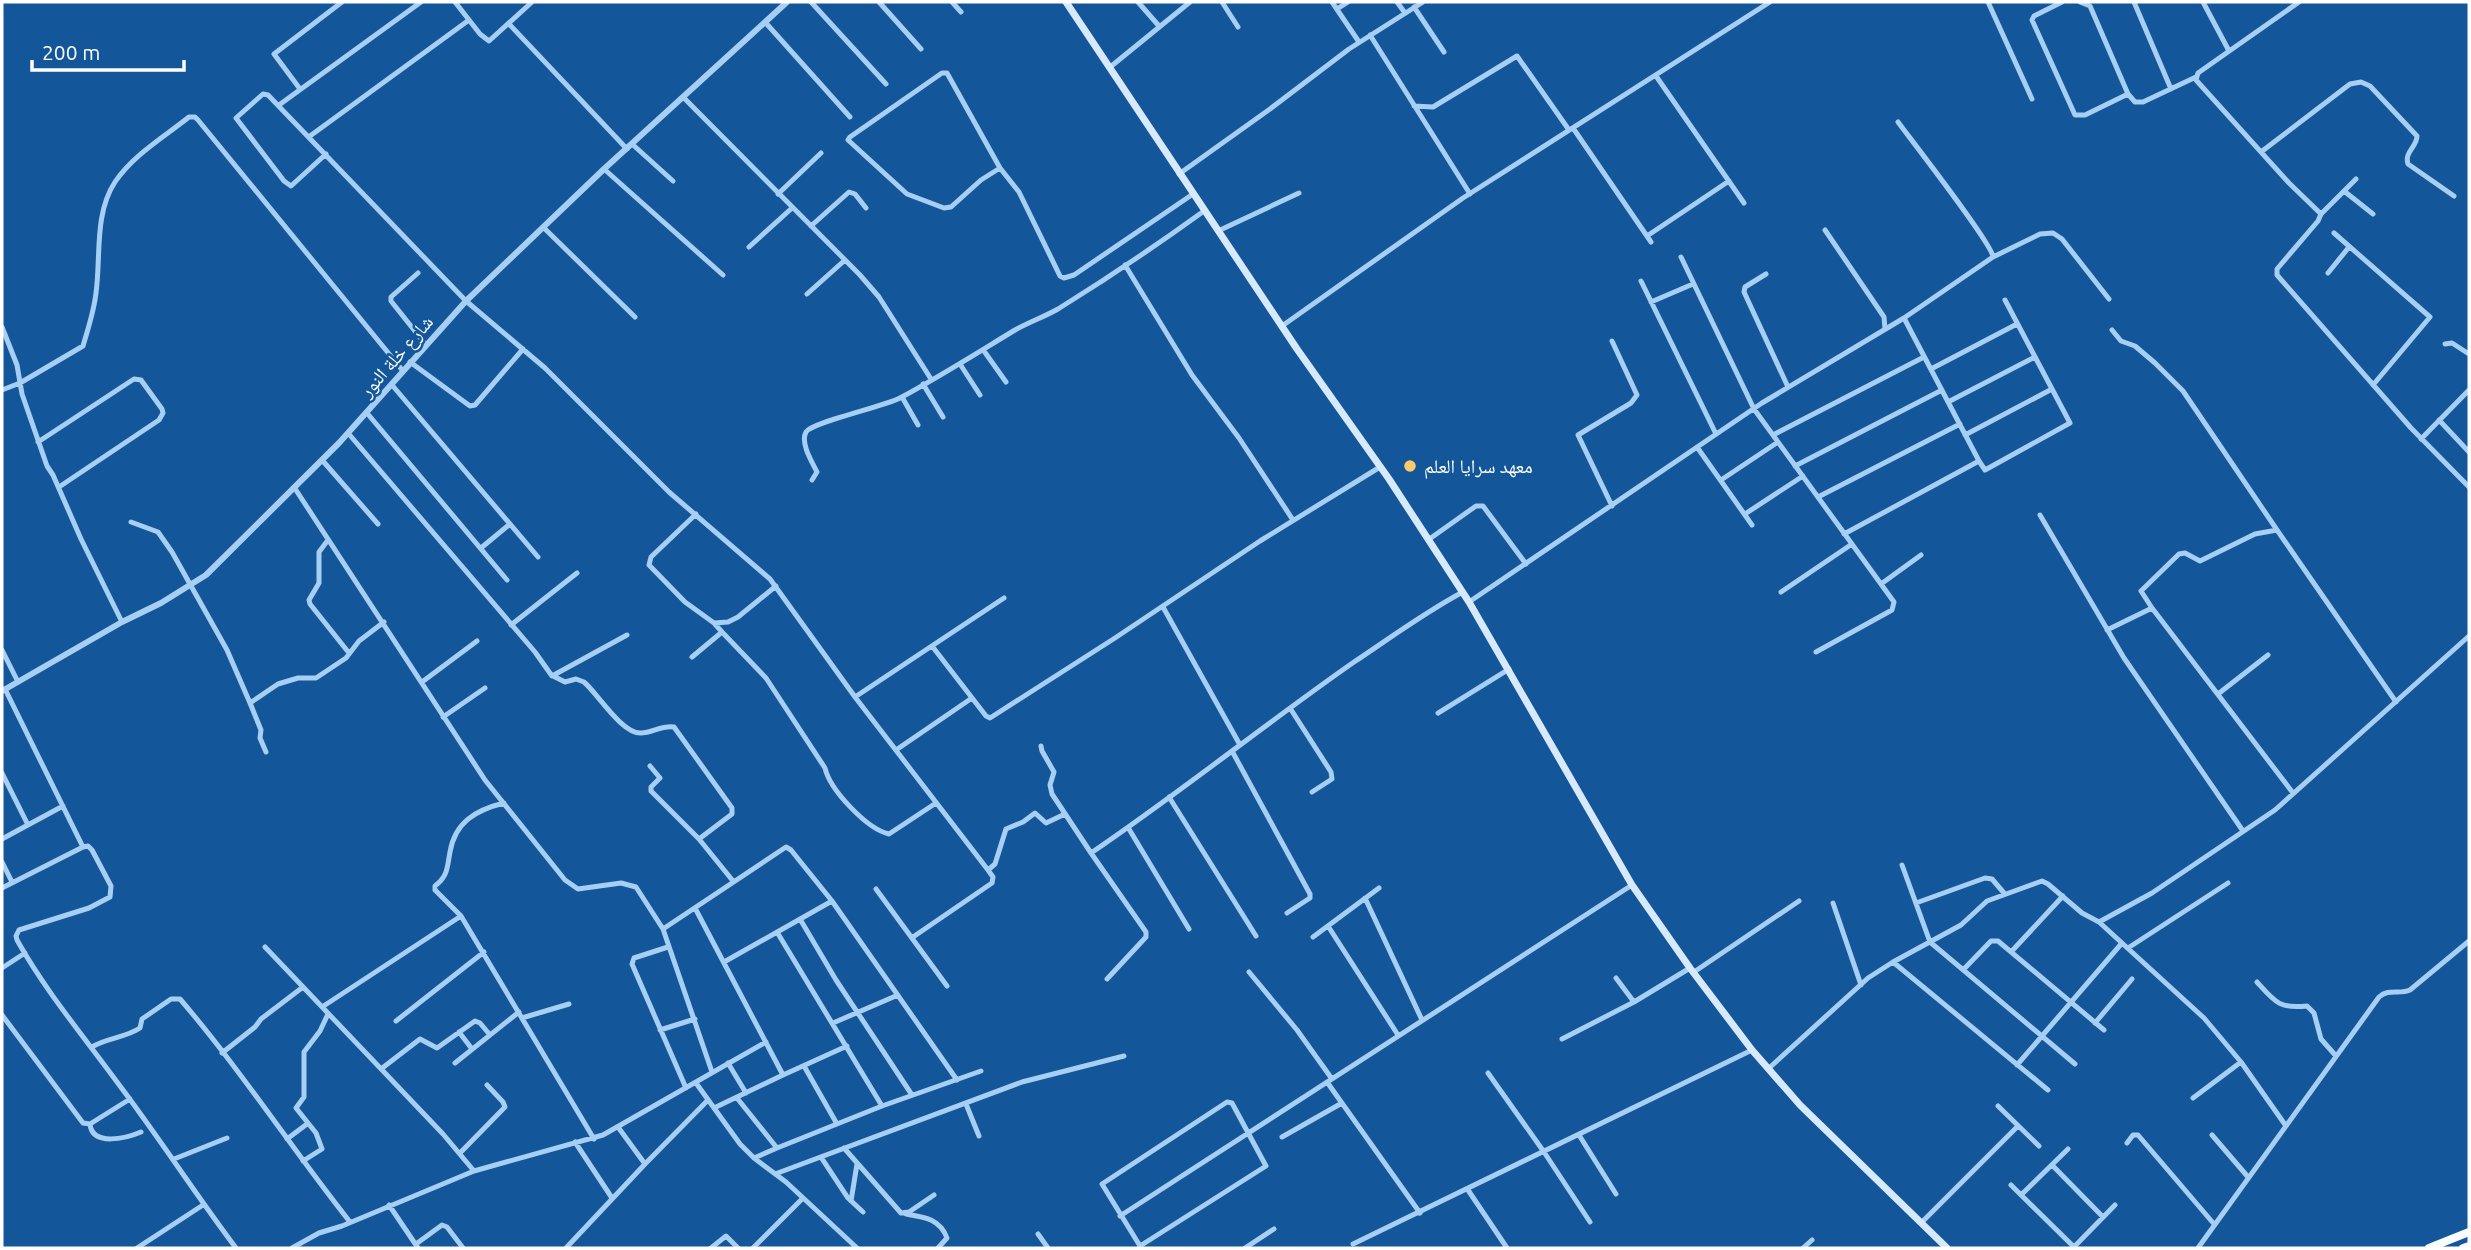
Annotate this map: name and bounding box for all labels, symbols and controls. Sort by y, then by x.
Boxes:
scale bar [32,28,184,72]
text: 200 m [42,40,100,64]
street label: شارع خلة النور [354,311,438,403]
place label: معهد سرايا العلم [1424,455,1533,479]
marker: معهد سرايا العلم [1402,458,1418,474]

